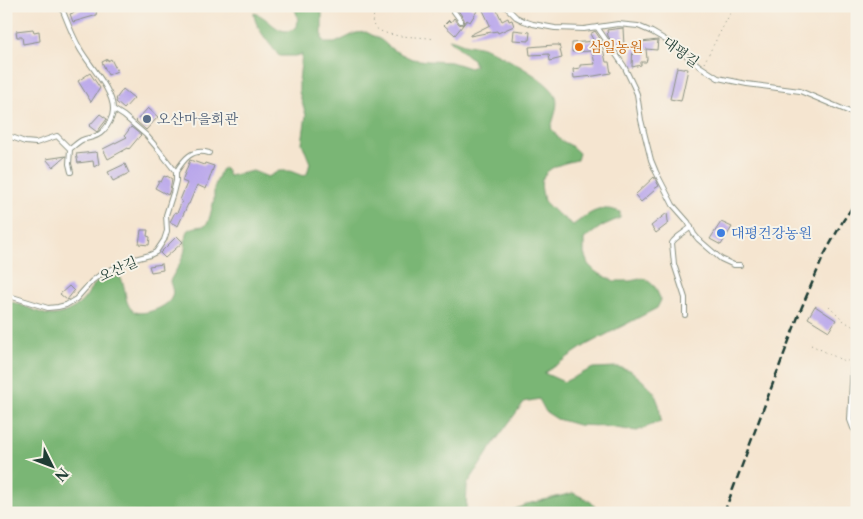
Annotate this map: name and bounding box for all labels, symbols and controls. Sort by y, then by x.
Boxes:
street label: 대평길 [659,33,703,71]
place label: 삼일농원 [589,38,643,56]
marker: 삼일농원 [573,41,585,53]
place label: 오산마을회관 [157,110,239,128]
marker: 오산마을회관 [141,113,153,125]
place label: 대평건강농원 [731,224,812,242]
marker: 대평건강농원 [715,227,727,239]
street label: 오산길 [96,253,140,285]
north arrow [28,442,78,492]
text: N [51,464,72,485]

